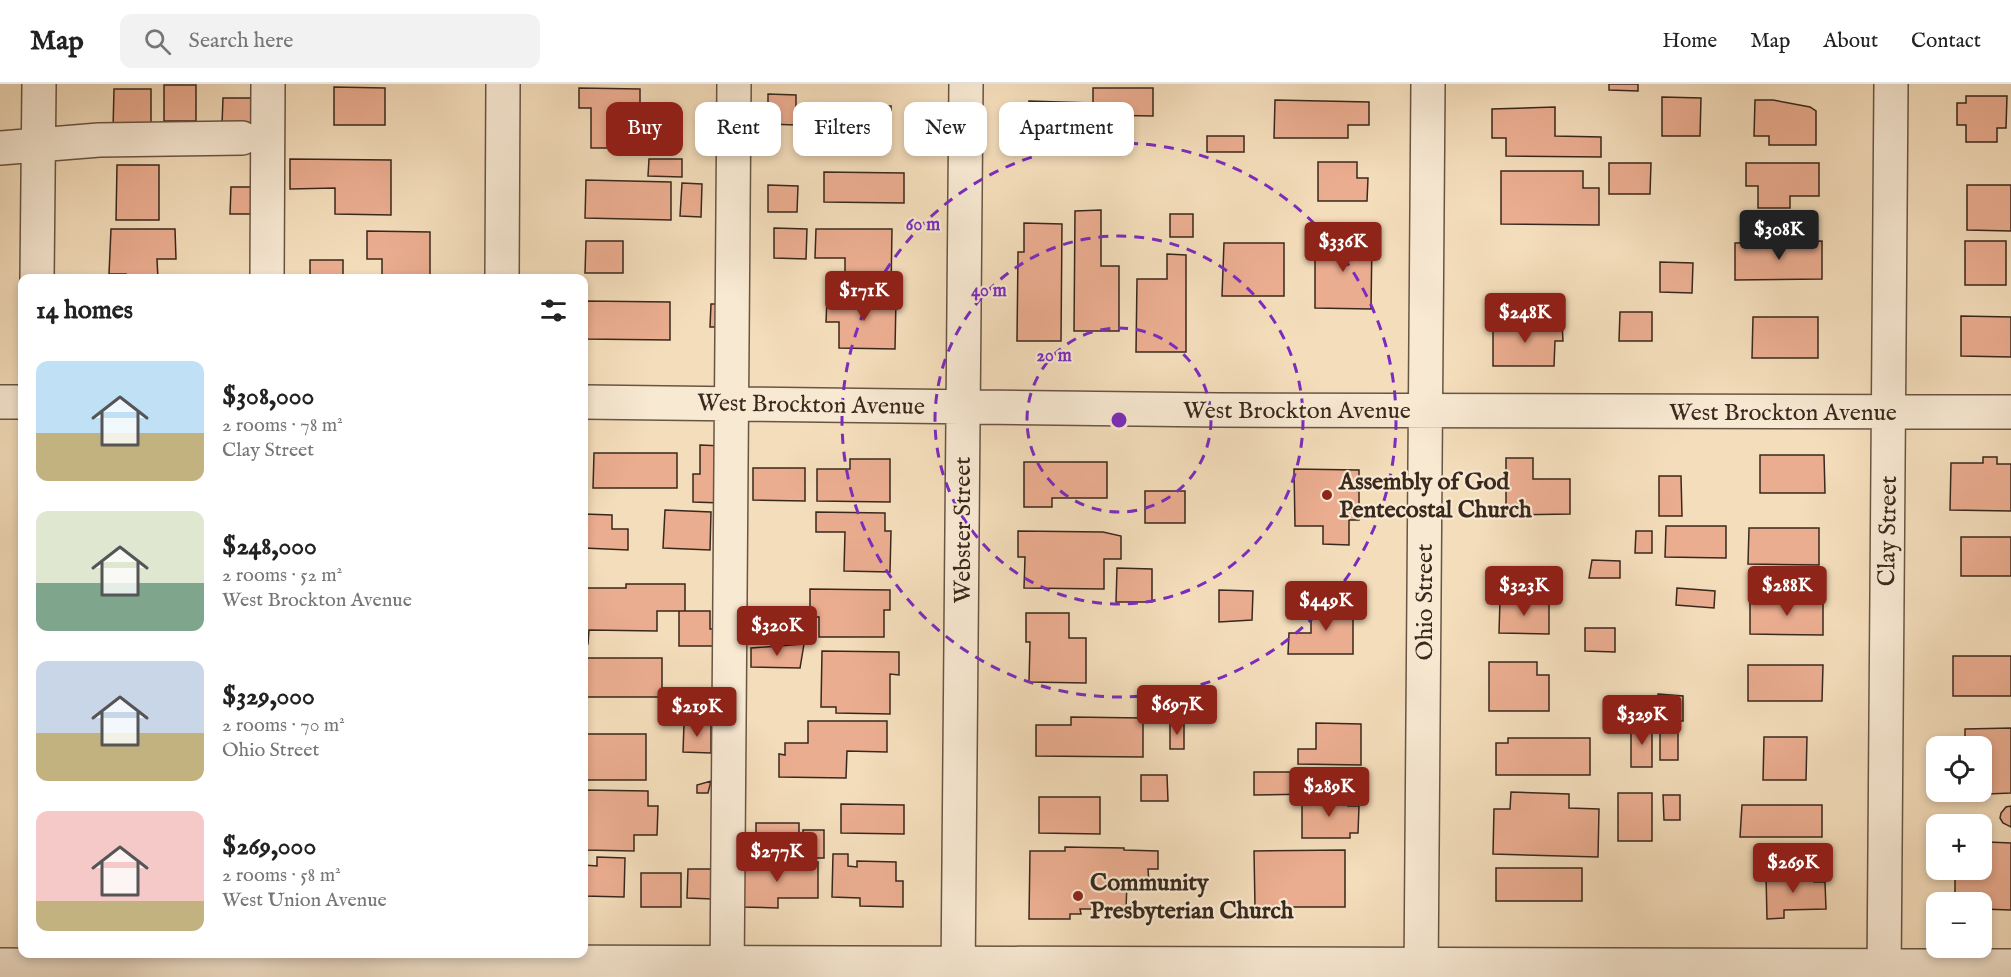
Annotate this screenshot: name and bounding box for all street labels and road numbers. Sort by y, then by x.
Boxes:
street label: West Brockton Avenue [697,388,925,423]
street label: West Brockton Avenue [1183,396,1411,427]
street label: West Brockton Avenue [1669,398,1897,429]
street label: Webster Street [948,457,979,603]
street label: Clay Street [1872,475,1905,587]
street label: Ohio Street [1410,544,1441,660]

